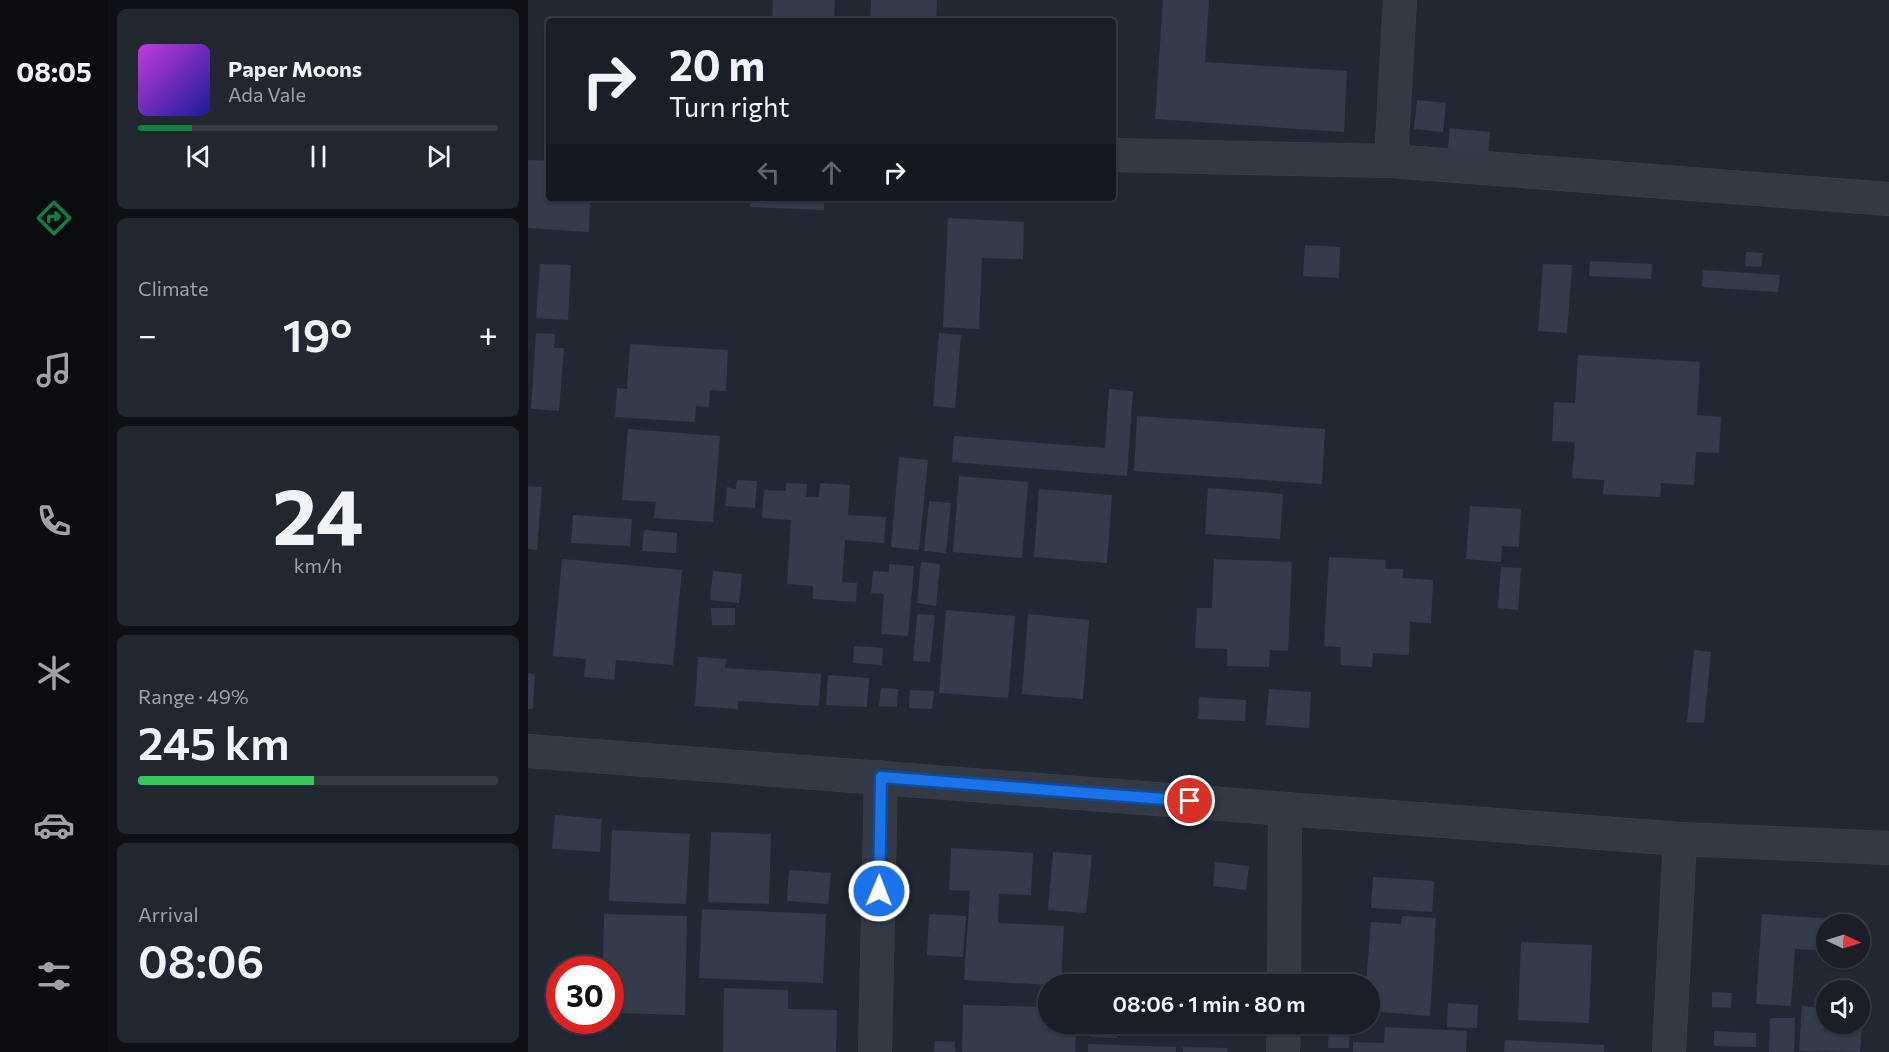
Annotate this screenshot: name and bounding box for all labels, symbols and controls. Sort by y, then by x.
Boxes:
text: 20 m [669,38,765,90]
icon: right [570,42,648,120]
text: 08:05 [16,55,92,88]
text: Paper Moons [228,55,362,82]
text: Ada Vale [228,82,306,106]
text: Turn right [669,90,789,123]
icon: previous [182,140,215,173]
icon: pause [302,140,335,173]
icon: next [422,140,455,173]
icon: left [752,156,785,189]
icon: ahead [815,156,848,189]
icon: right [878,156,911,189]
icon: directions [33,197,75,239]
text: Climate [138,276,208,300]
text: 19° [283,306,352,361]
text: − [138,313,157,354]
text: + [479,313,498,354]
icon: music [33,349,75,391]
text: 24 [272,466,364,561]
icon: phone [33,500,75,542]
text: km/h [294,553,342,577]
icon: climate [33,652,75,694]
text: Range · 49% [138,684,249,708]
text: 245 km [138,714,289,769]
pin [1164,775,1215,826]
icon: arrive [1173,784,1206,817]
icon: car [33,804,75,846]
position arrow [847,859,911,923]
text: Arrival [138,902,199,926]
north arrow [1816,914,1870,968]
map controls [1816,914,1870,1034]
text: 08:06 [138,932,264,987]
icon: filters [33,955,75,997]
speed limit sign: 30 [546,956,624,1034]
button: sound [1816,980,1870,1034]
text: 08:06 · 1 min · 80 m [1113,990,1306,1017]

